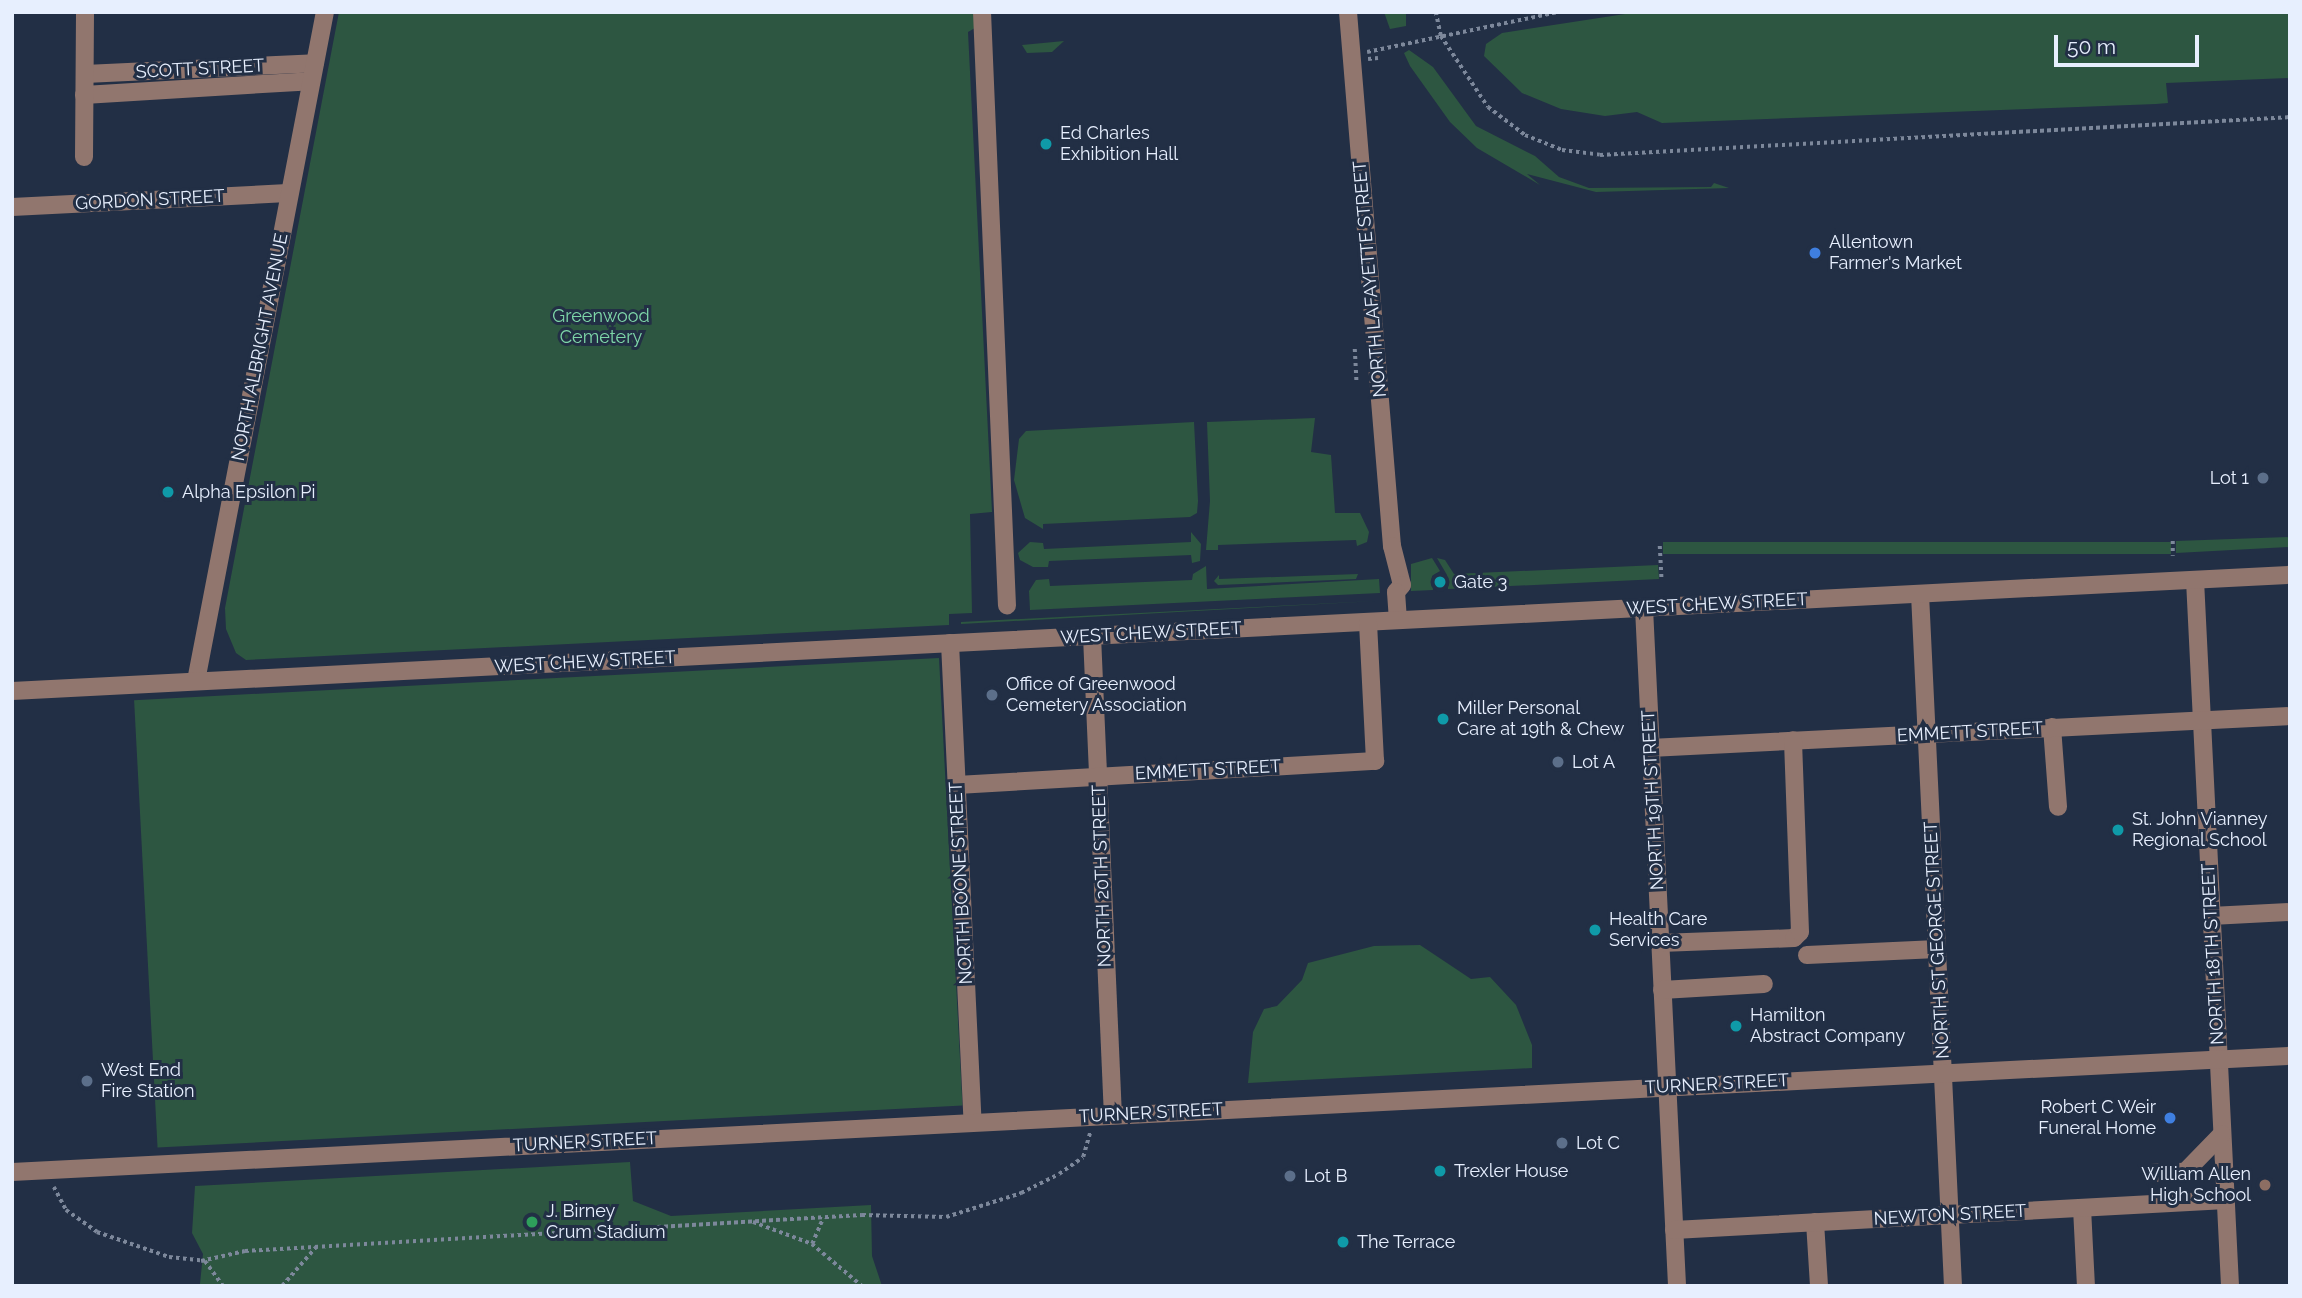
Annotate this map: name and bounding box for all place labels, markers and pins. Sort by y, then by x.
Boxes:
place label: Ed Charles Exhibition Hall [1060,123,1178,166]
marker: Ed Charles Exhibition Hall [1038,136,1054,152]
place label: Allentown Farmer's Market [1829,232,1962,274]
marker: Allentown Farmer's Market [1807,245,1823,261]
place label: Lot 1 [2210,467,2249,489]
marker: Lot 1 [2255,470,2271,486]
place label: Alpha Epsilon Pi [182,481,315,503]
marker: Alpha Epsilon Pi [160,484,176,500]
place label: Gate 3 [1454,571,1507,593]
marker: Gate 3 [1432,574,1448,590]
place label: Office of Greenwood Cemetery Association [1006,674,1188,716]
marker: Office of Greenwood Cemetery Association [984,687,1000,703]
place label: Miller Personal Care at 19th & Chew [1457,698,1624,740]
marker: Miller Personal Care at 19th & Chew [1435,711,1451,727]
place label: Lot A [1572,751,1616,773]
marker: Lot A [1550,754,1566,770]
place label: St. John Vianney Regional School [2132,809,2269,852]
marker: St. John Vianney Regional School [2110,822,2126,838]
place label: Health Care Services [1609,909,1707,951]
marker: Health Care Services [1587,922,1603,938]
place label: Hamilton Abstract Company [1750,1005,1905,1048]
marker: Hamilton Abstract Company [1728,1018,1744,1034]
place label: West End Fire Station [101,1060,194,1102]
marker: West End Fire Station [79,1073,95,1089]
place label: Robert C Weir Funeral Home [2038,1097,2156,1140]
marker: Robert C Weir Funeral Home [2162,1110,2178,1126]
place label: Lot C [1576,1132,1620,1154]
marker: Lot C [1554,1135,1570,1151]
place label: Trexler House [1454,1160,1569,1182]
marker: Trexler House [1432,1163,1448,1179]
place label: William Allen High School [2141,1164,2251,1206]
place label: Lot B [1304,1165,1347,1187]
marker: Lot B [1282,1168,1298,1184]
marker: William Allen High School [2257,1177,2273,1193]
place label: J. Birney Crum Stadium [546,1201,665,1244]
marker: J. Birney Crum Stadium [524,1214,540,1230]
place label: The Terrace [1357,1231,1456,1253]
marker: The Terrace [1335,1234,1351,1250]

